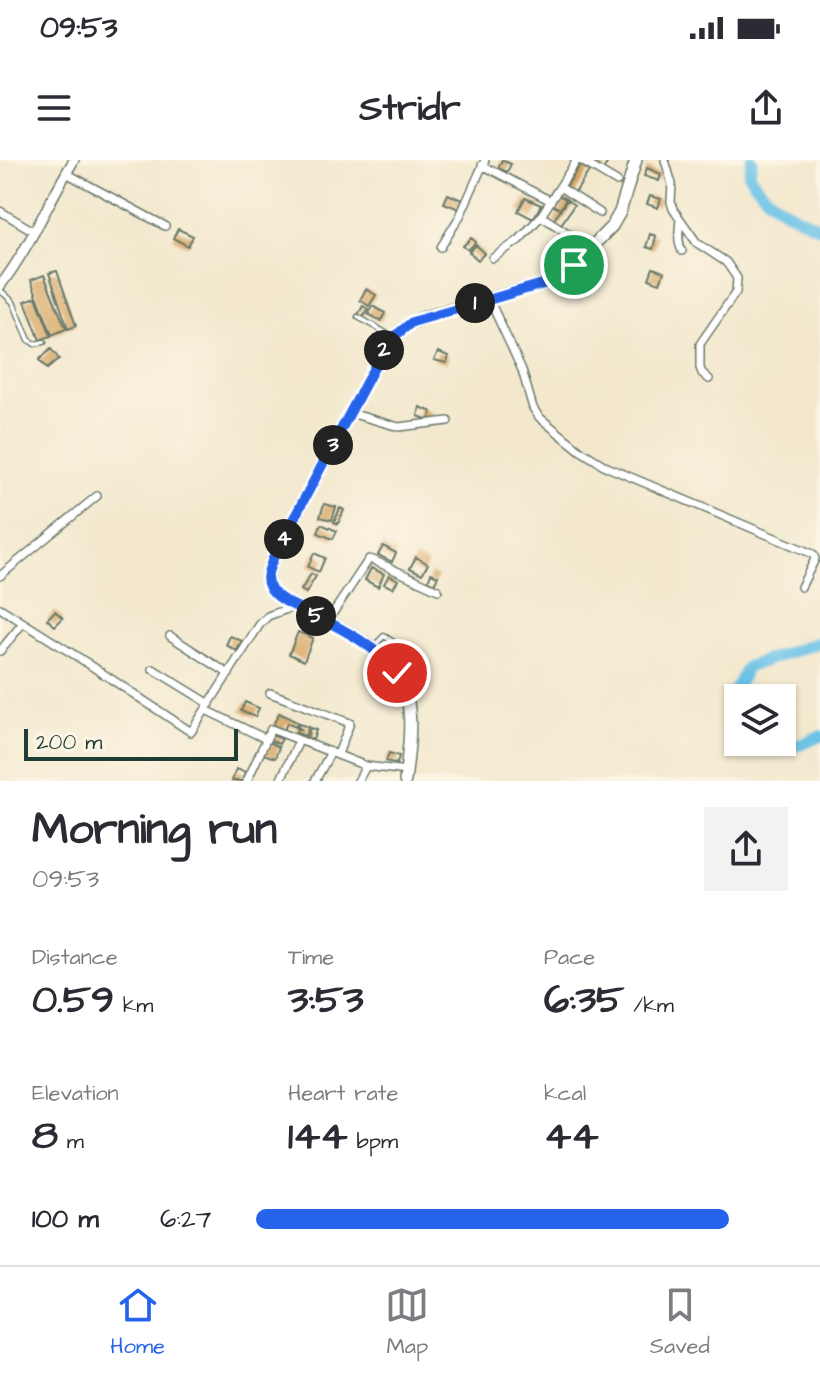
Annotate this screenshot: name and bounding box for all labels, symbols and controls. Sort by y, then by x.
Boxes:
text: 09:53 [40,7,118,49]
text: Stridr [359,83,461,134]
icon: menu [32,86,76,130]
icon: share [744,86,788,130]
pin [540,231,608,299]
icon: arrive [552,243,596,287]
pin: 1 [455,283,495,323]
text: 1 [474,287,476,318]
pin: 2 [364,330,404,370]
text: 2 [378,334,390,365]
pin: 3 [313,425,353,465]
text: 3 [327,429,339,460]
pin: 4 [264,519,304,559]
text: 4 [277,523,291,554]
pin: 5 [296,596,336,636]
text: 5 [308,600,324,631]
pin [363,639,431,707]
icon: check [375,651,419,695]
map controls [724,684,796,756]
button: layers [724,684,796,756]
scale bar [24,725,238,761]
text: 200 m [36,727,102,758]
text: Morning run [32,800,277,861]
button: share [704,807,788,891]
text: 09:53 [32,861,99,897]
text: Distance [32,942,118,973]
text: Time [288,942,334,973]
text: Pace [544,942,595,973]
text: 0.59 [32,973,114,1028]
text: 3:53 [288,973,364,1028]
text: 6:35 [544,973,624,1028]
text: km [114,990,153,1021]
text: /km [624,990,674,1021]
text: Elevation [32,1078,119,1109]
text: Heart rate [288,1078,398,1109]
text: kcal [544,1078,586,1109]
text: 8 [32,1109,58,1164]
text: 144 [288,1109,348,1164]
text: 44 [544,1109,598,1164]
text: m [58,1126,84,1157]
text: bpm [348,1126,398,1157]
text: 100 m [32,1201,99,1237]
text: 6:27 [160,1201,212,1237]
tab: Home [110,1283,165,1362]
tab: Map [385,1283,429,1362]
tab: Saved [650,1283,710,1362]

